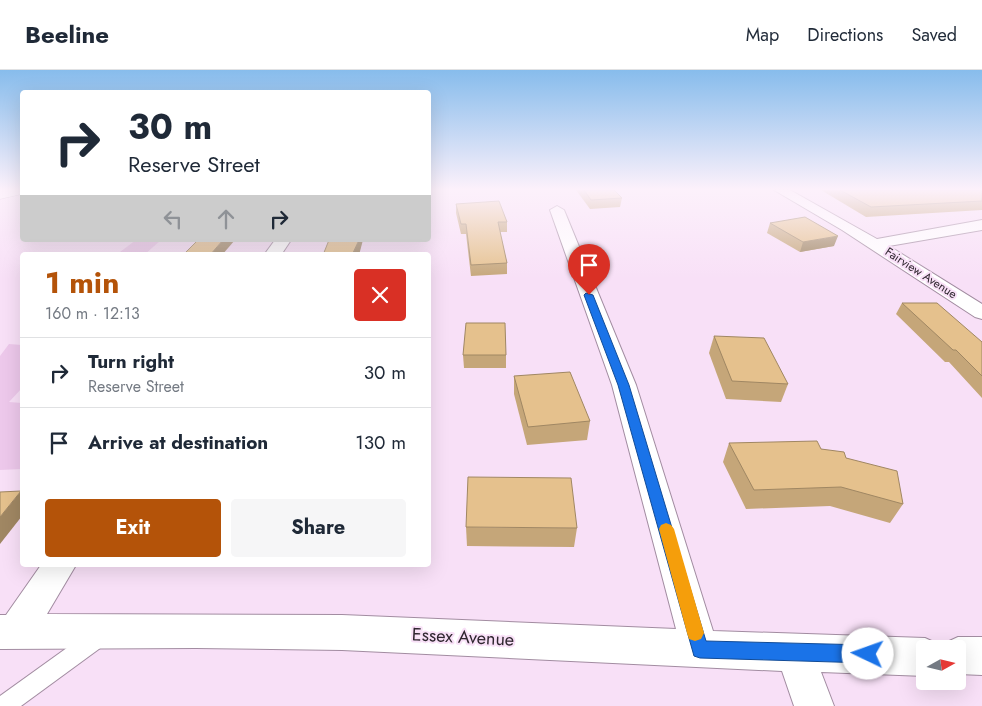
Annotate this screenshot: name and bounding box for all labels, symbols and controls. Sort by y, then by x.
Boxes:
text: Beeline [25,17,109,52]
text: Map [746,22,779,48]
text: Directions [807,22,883,48]
text: Saved [911,22,957,48]
text: 30 m [128,102,212,152]
icon: right [45,110,110,175]
text: Reserve Street [128,148,260,180]
icon: left [159,205,187,233]
icon: ahead [212,205,240,233]
icon: right [265,205,293,233]
street label: Fairview Avenue [881,243,961,303]
pin [568,244,610,295]
icon: arrive [575,251,603,279]
text: 1 min [45,261,119,304]
button: close [354,269,406,321]
text: 160 m · 12:13 [45,302,140,325]
text: Turn right [88,348,174,375]
icon: right [45,359,73,387]
text: 30 m [364,359,406,386]
text: Reserve Street [88,375,184,398]
icon: arrive [45,429,73,457]
text: Arrive at destination [88,429,268,456]
text: 130 m [355,429,406,456]
button: Exit [45,499,221,557]
button: Share [231,499,406,557]
street label: Essex Avenue [411,621,515,653]
position arrow [841,627,893,679]
north arrow [916,640,966,690]
map controls [916,640,966,690]

